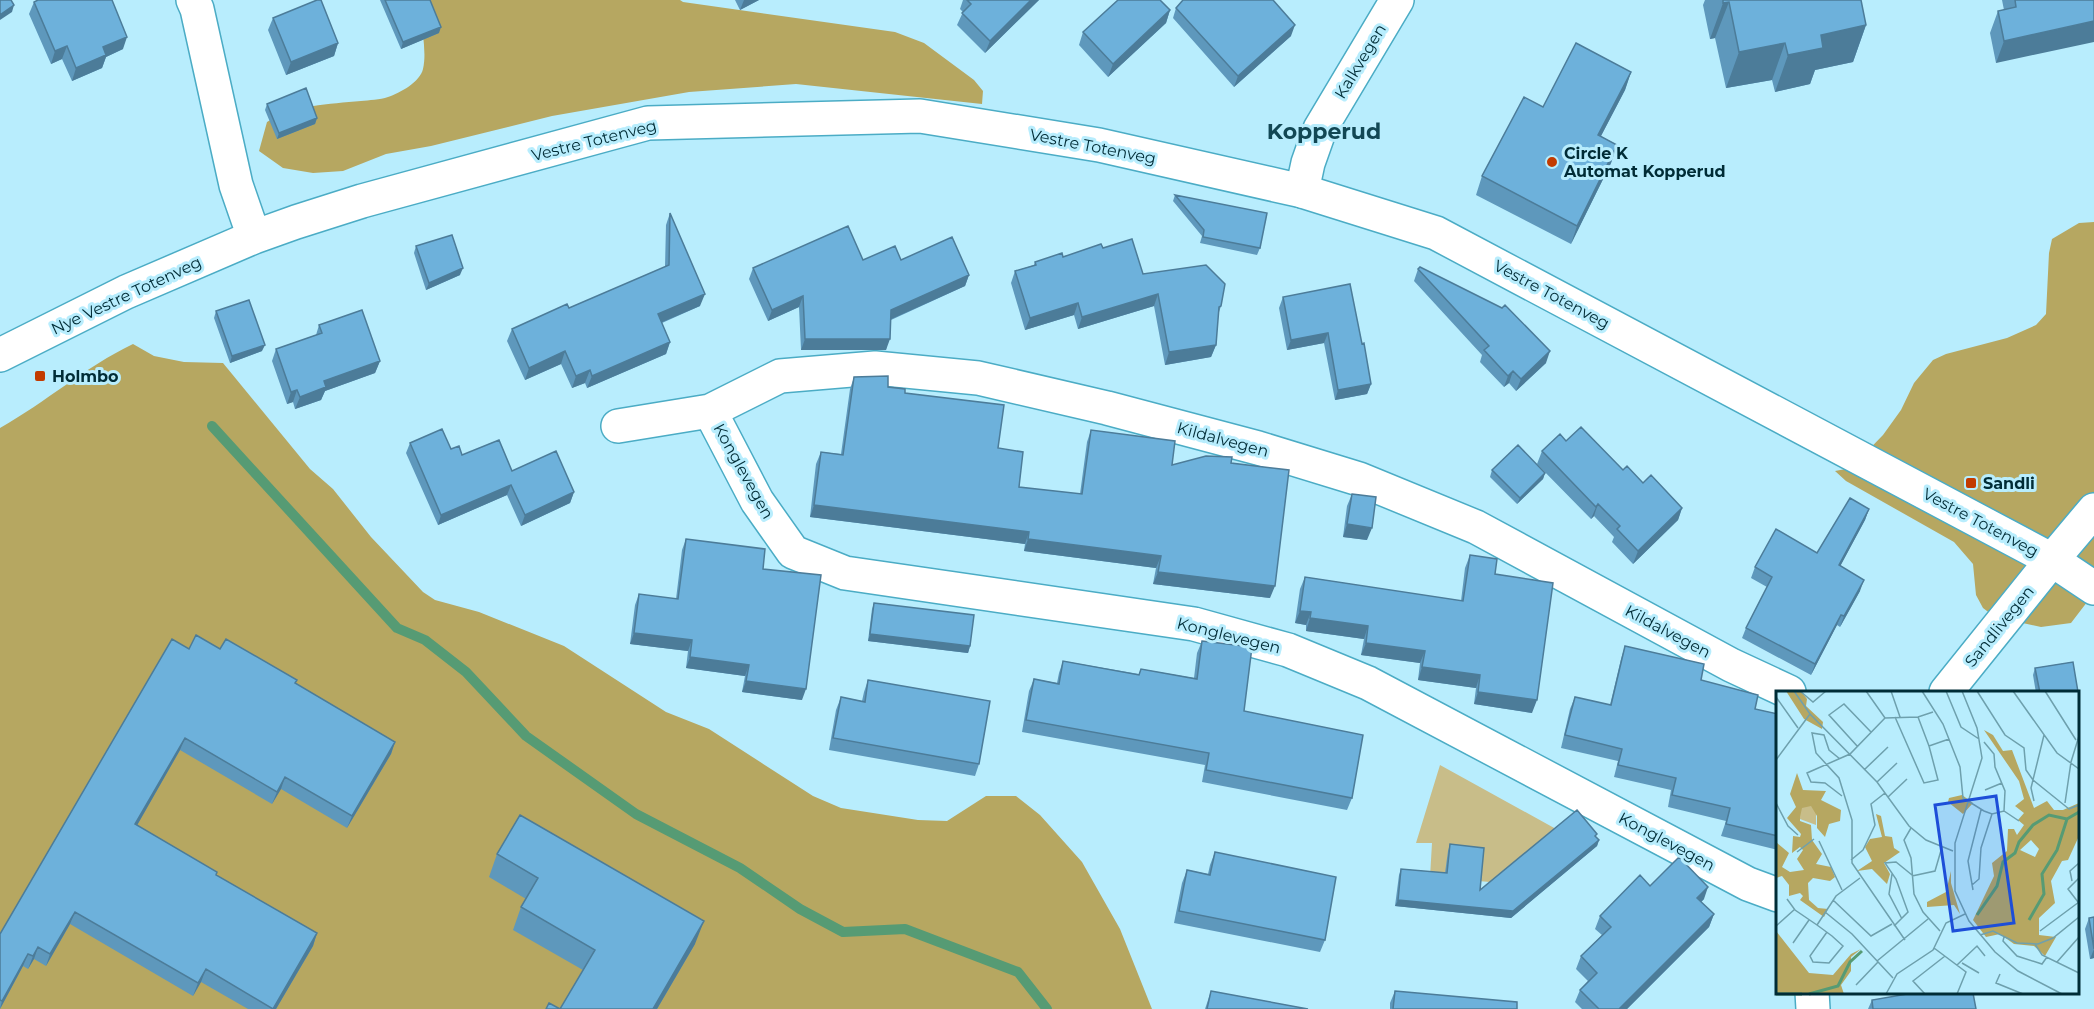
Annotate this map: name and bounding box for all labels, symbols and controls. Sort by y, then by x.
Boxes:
street label: Kalkvegen [1331,21,1390,102]
street label: Vestre Totenveg [530,116,659,165]
district label: Kopperud [1267,118,1381,145]
street label: Vestre Totenveg [1028,125,1158,168]
place label: Circle K Automat Kopperud [1563,144,1726,181]
marker: Circle K Automat Kopperud [1545,155,1559,169]
street label: Nye Vestre Totenveg [48,252,204,339]
street label: Vestre Totenveg [1491,256,1613,333]
place label: Holmbo [52,367,119,386]
marker: Holmbo [33,369,47,383]
street label: Kildalvegen [1175,418,1271,461]
street label: Konglevegen [710,420,778,522]
place label: Sandli [1983,474,2035,493]
marker: Sandli [1964,476,1978,490]
street label: Vestre Totenveg [1920,484,2042,561]
street label: Sandlivegen [1961,582,2038,671]
street label: Kildalvegen [1622,601,1714,662]
street label: Konglevegen [1175,613,1283,658]
inset map [1776,691,2079,994]
street label: Konglevegen [1615,808,1718,875]

